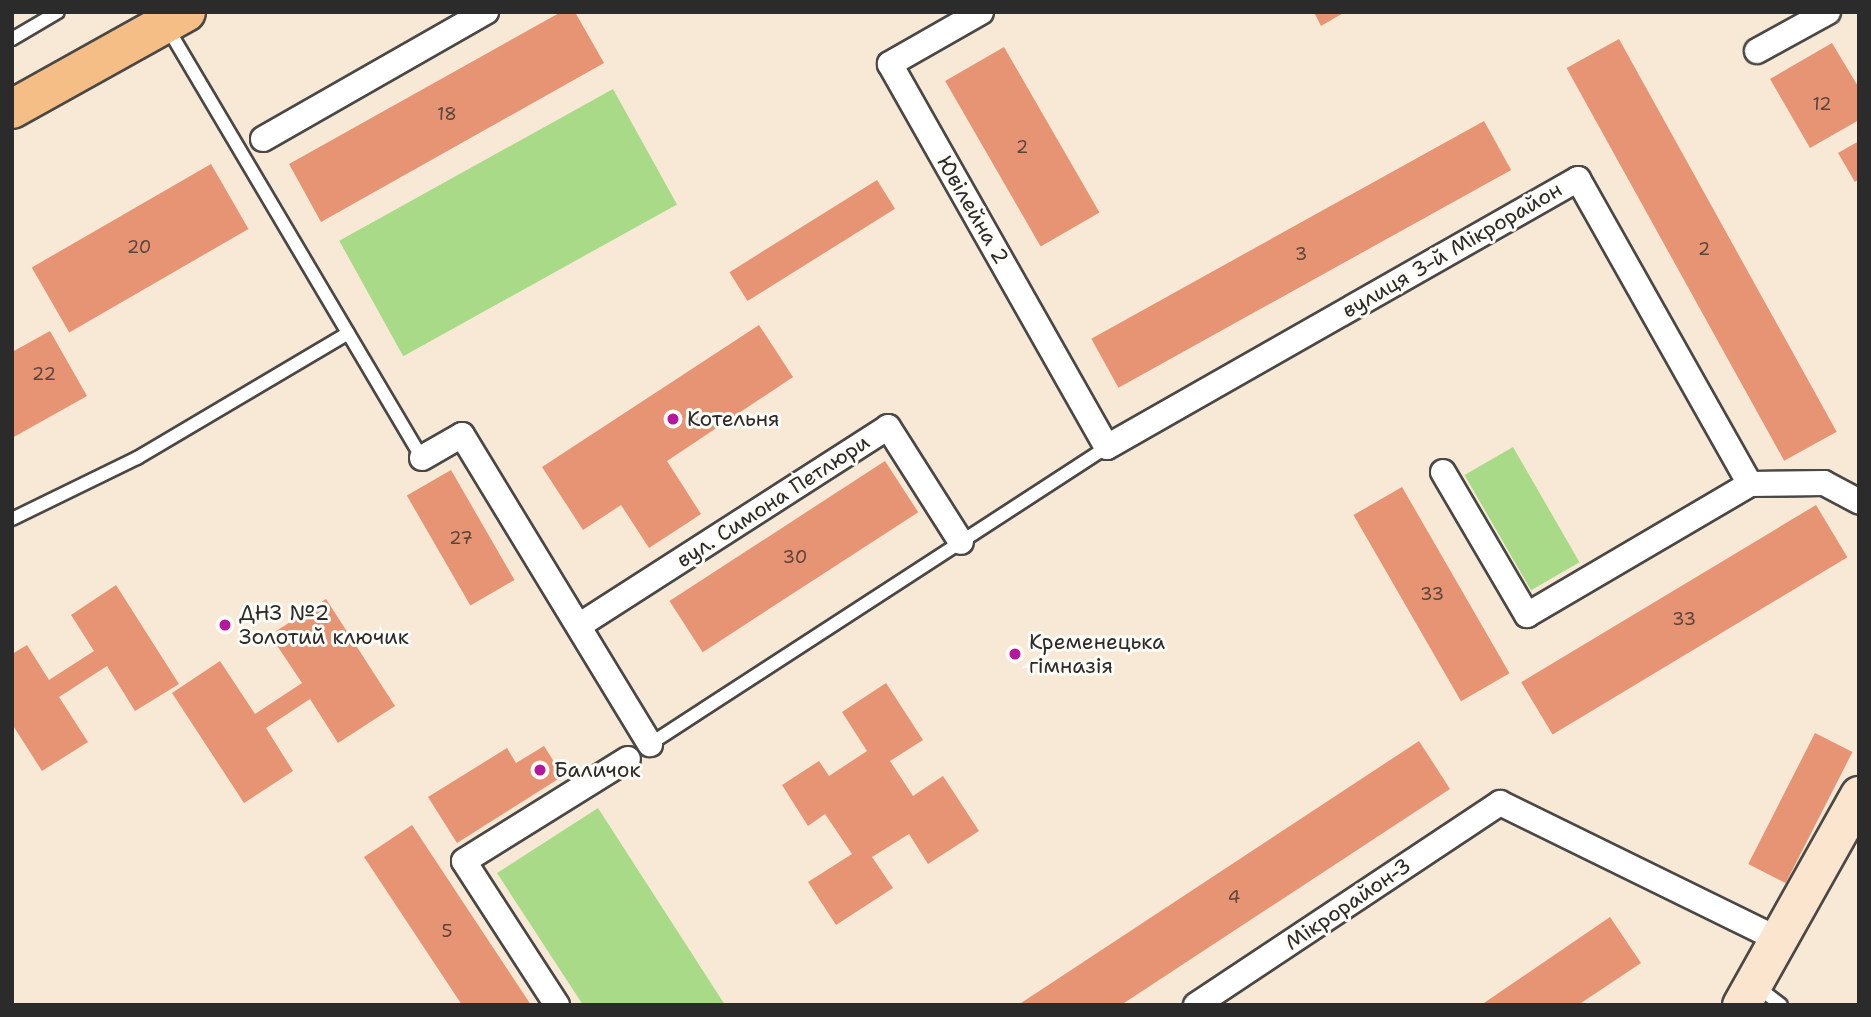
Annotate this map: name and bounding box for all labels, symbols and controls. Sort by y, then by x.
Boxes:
house number: 12 [1812,93,1832,115]
house number: 18 [437,103,457,125]
house number: 2 [1016,136,1028,158]
street label: Ювілейна 2 [932,151,1014,269]
street label: вулиця 3-й Мікрорайон [1338,177,1566,323]
house number: 20 [127,236,151,258]
house number: 2 [1698,238,1710,260]
house number: 3 [1295,243,1307,265]
house number: 22 [32,363,56,385]
place label: Котельня [687,406,780,432]
marker: Котельня [665,411,681,427]
street label: вул. Симона Петлюри [672,429,874,573]
house number: 27 [449,527,473,549]
house number: 30 [783,546,807,568]
house number: 33 [1420,583,1444,605]
place label: ДНЗ №2 Золотий ключик [239,600,409,650]
house number: 33 [1672,608,1696,630]
marker: ДНЗ №2 Золотий ключик [217,617,233,633]
place label: Кременецька гімназія [1029,629,1165,679]
marker: Кременецька гімназія [1007,646,1023,662]
place label: Баличок [554,757,641,783]
marker: Баличок [532,762,548,778]
street label: Мікрорайон-3 [1280,853,1416,955]
house number: 4 [1228,886,1240,908]
house number: 5 [441,920,453,942]

